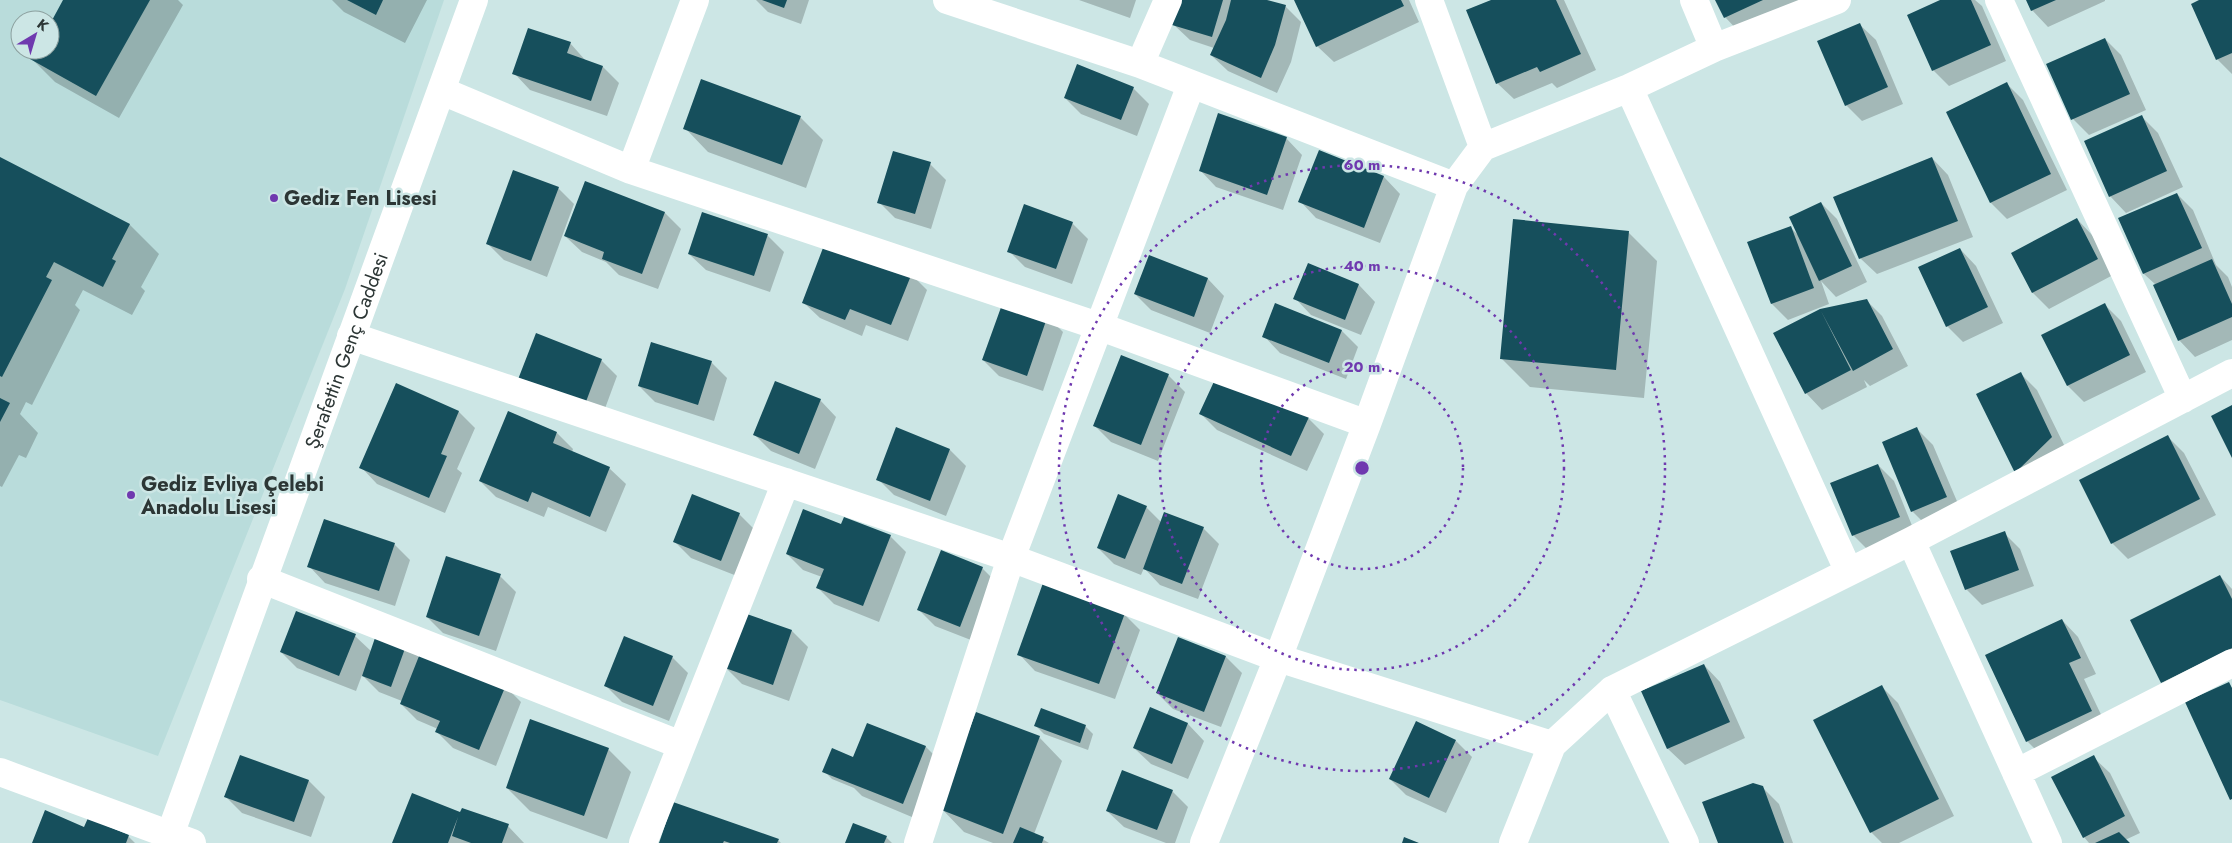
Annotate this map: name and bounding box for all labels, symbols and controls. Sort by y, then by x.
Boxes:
north arrow [10,10,60,60]
text: K [33,14,53,36]
text: 60 m [1344,154,1380,176]
place label: Gediz Fen Lisesi [284,184,437,213]
marker: Gediz Fen Lisesi [268,192,280,204]
street label: Şerafettin Genç Caddesi [297,249,395,453]
text: 40 m [1343,255,1381,277]
text: 20 m [1344,356,1380,378]
centre of rings [1353,459,1371,477]
place label: Gediz Evliya Çelebi Anadolu Lisesi [140,470,324,522]
marker: Gediz Evliya Çelebi Anadolu Lisesi [125,489,137,501]

